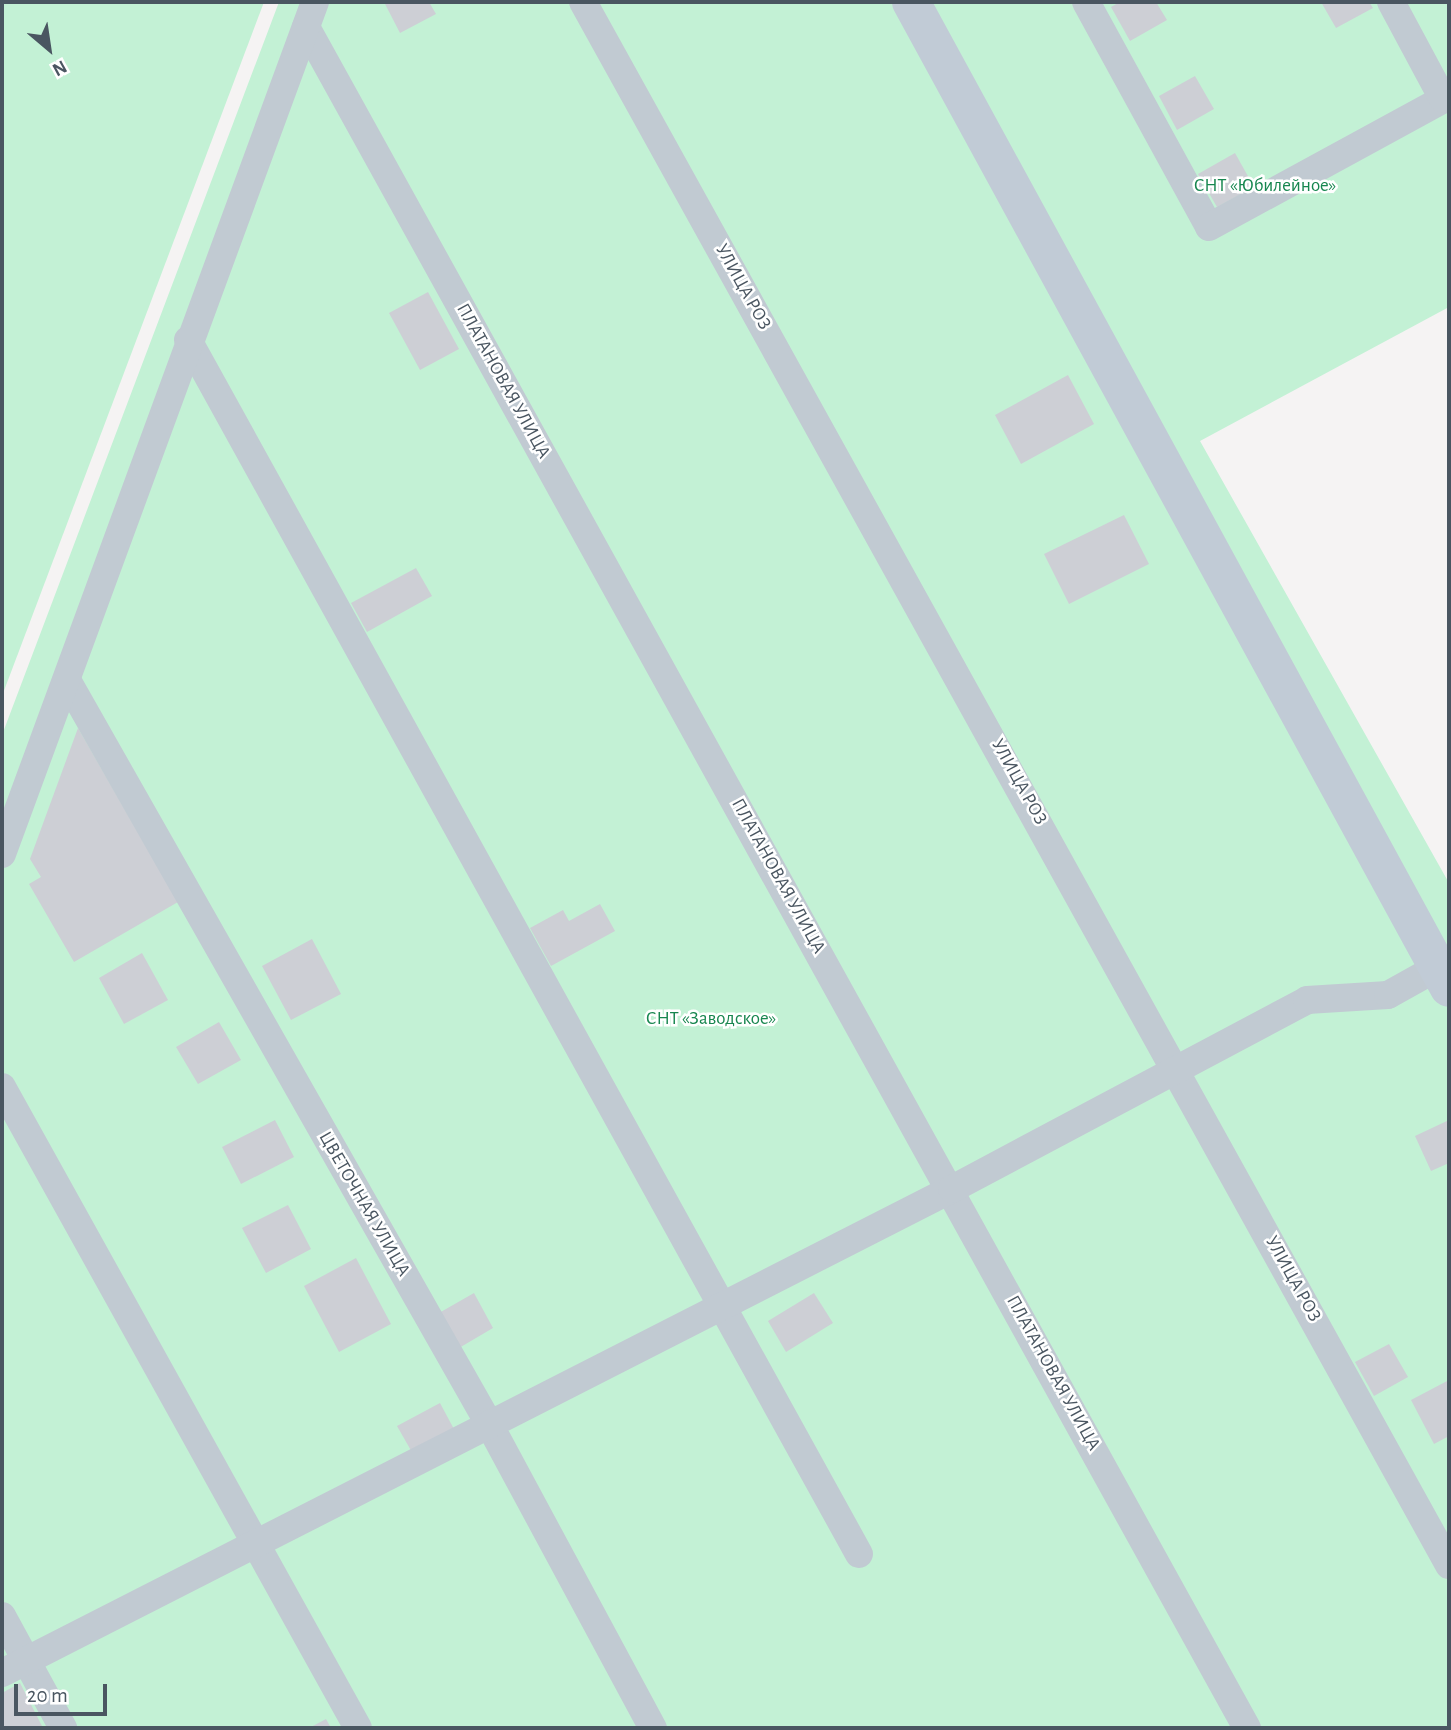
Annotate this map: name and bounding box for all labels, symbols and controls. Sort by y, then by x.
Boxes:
north arrow [14,14,84,84]
text: N [49,56,70,79]
park label: СНТ «Юбилейное» [1194,175,1336,197]
street label: УЛИЦА РОЗ [710,240,776,334]
street label: ПЛАТАНОВАЯ УЛИЦА [451,299,555,463]
street label: УЛИЦА РОЗ [986,735,1052,829]
street label: ПЛАТАНОВАЯ УЛИЦА [726,794,830,958]
park label: СНТ «Заводское» [646,1008,776,1030]
street label: ЦВЕТОЧНАЯ УЛИЦА [313,1127,415,1281]
street label: УЛИЦА РОЗ [1260,1232,1326,1326]
street label: ПЛАТАНОВАЯ УЛИЦА [1001,1291,1105,1455]
scale bar [18,1670,110,1714]
text: 20 m [27,1685,68,1706]

